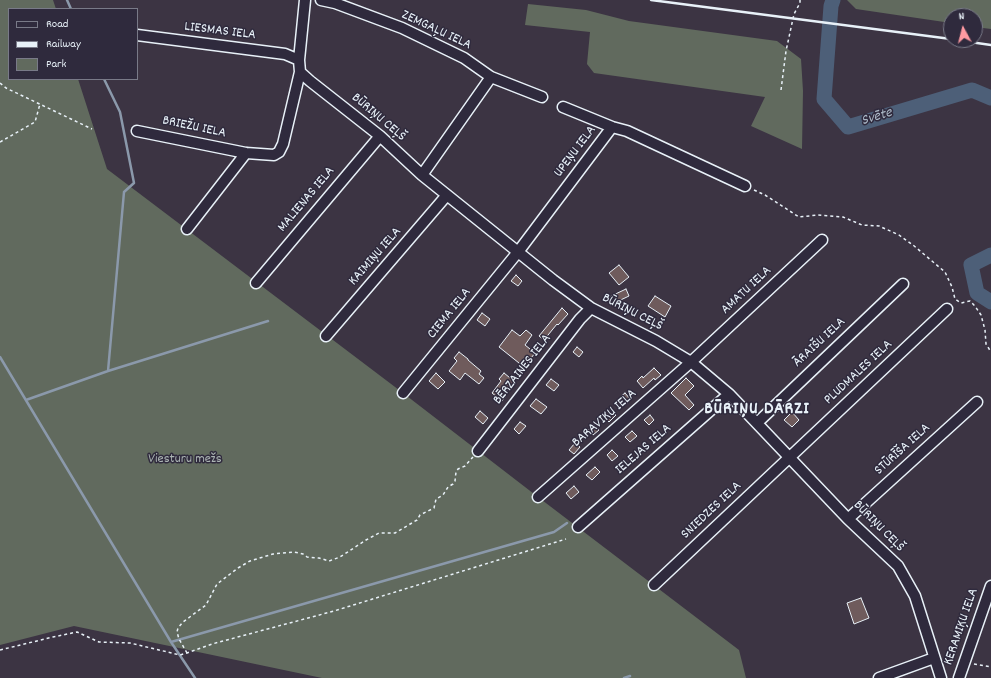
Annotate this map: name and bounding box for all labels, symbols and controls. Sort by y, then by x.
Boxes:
street label: ZEMGAĻU IELA [398,7,474,55]
legend [8,8,138,80]
north arrow [943,8,983,48]
text: N [958,9,965,25]
text: Road [46,16,68,33]
street label: LIESMAS IELA [183,19,257,45]
text: Railway [46,36,81,53]
text: Park [46,56,66,73]
street label: BŪRIŅU CEĻŠ [347,90,409,146]
water label: Svēte [859,105,895,131]
street label: BRIEŽU IELA [161,113,227,143]
street label: UPEŅU IELA [551,123,601,181]
street label: MALIENAS IELA [275,164,339,236]
street label: KAIMIŅU IELA [346,224,406,290]
street label: AMATU IELA [718,263,776,319]
street label: CIEMA IELA [424,285,476,343]
street label: BŪRIŅU CEĻŠ [599,291,665,335]
street label: ĀRAIŠU IELA [790,314,850,372]
street label: BĒRZAINES IELA [490,331,556,409]
street label: PLUDMALES IELA [821,337,897,409]
street label: BARAVIKU IELA [569,386,641,452]
district label: BŪRIŅU DĀRZI [704,400,810,422]
street label: IELEJAS IELA [612,421,676,479]
street label: STŪRĪŠA IELA [872,421,934,479]
park label: Viesturu mežs [148,452,222,468]
street label: SNIEDZES IELA [678,479,746,543]
street label: BŪRIŅU CEĻŠ [849,498,907,556]
street label: KERAMIĶU IELA [941,586,983,668]

